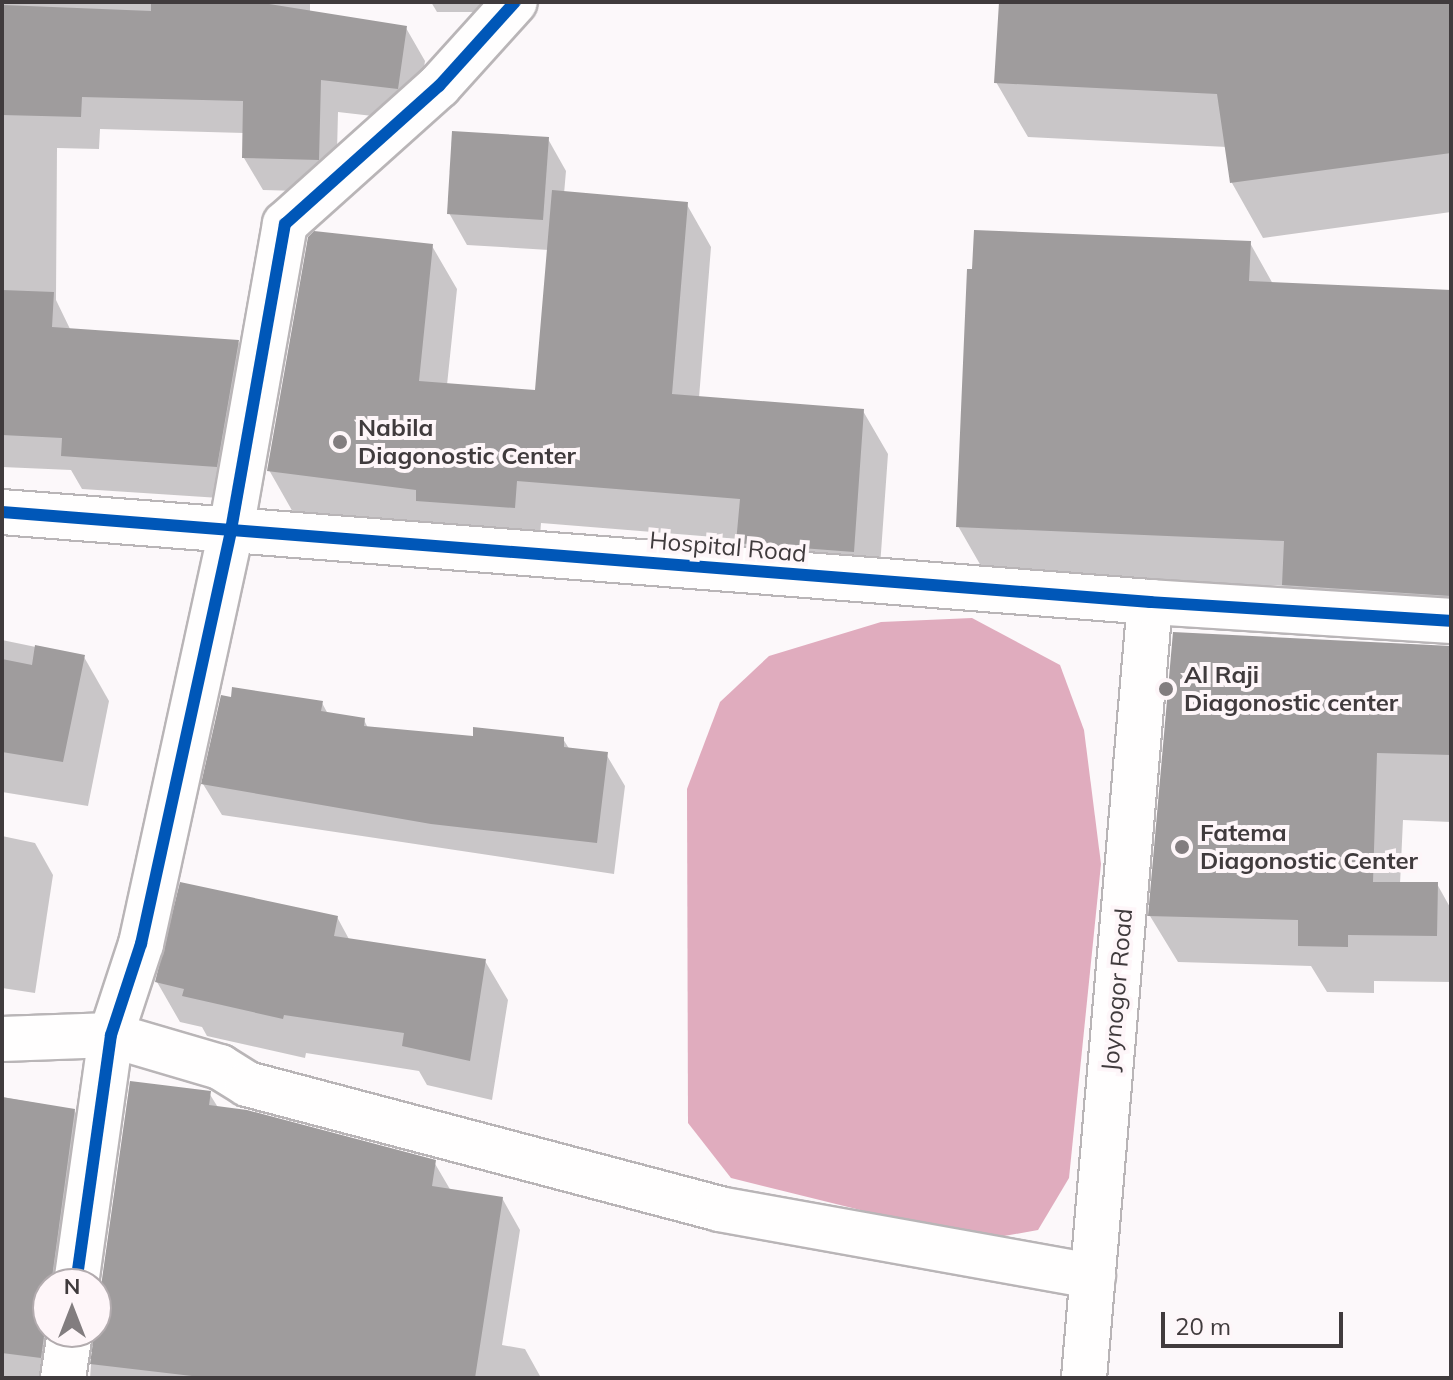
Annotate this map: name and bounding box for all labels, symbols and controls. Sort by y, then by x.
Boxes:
place label: Nabila Diagonostic Center [358,414,576,470]
marker: Nabila Diagonostic Center [329,431,351,453]
street label: Hospital Road [648,526,808,568]
place label: Al Raji Diagonostic center [1184,661,1398,717]
marker: Al Raji Diagonostic center [1155,678,1177,700]
place label: Fatema Diagonostic Center [1200,819,1418,875]
marker: Fatema Diagonostic Center [1171,836,1193,858]
street label: Joynogor Road [1096,907,1138,1073]
north arrow [32,1268,112,1348]
text: N [64,1272,80,1300]
scale bar [1165,1296,1347,1346]
text: 20 m [1175,1311,1231,1341]

